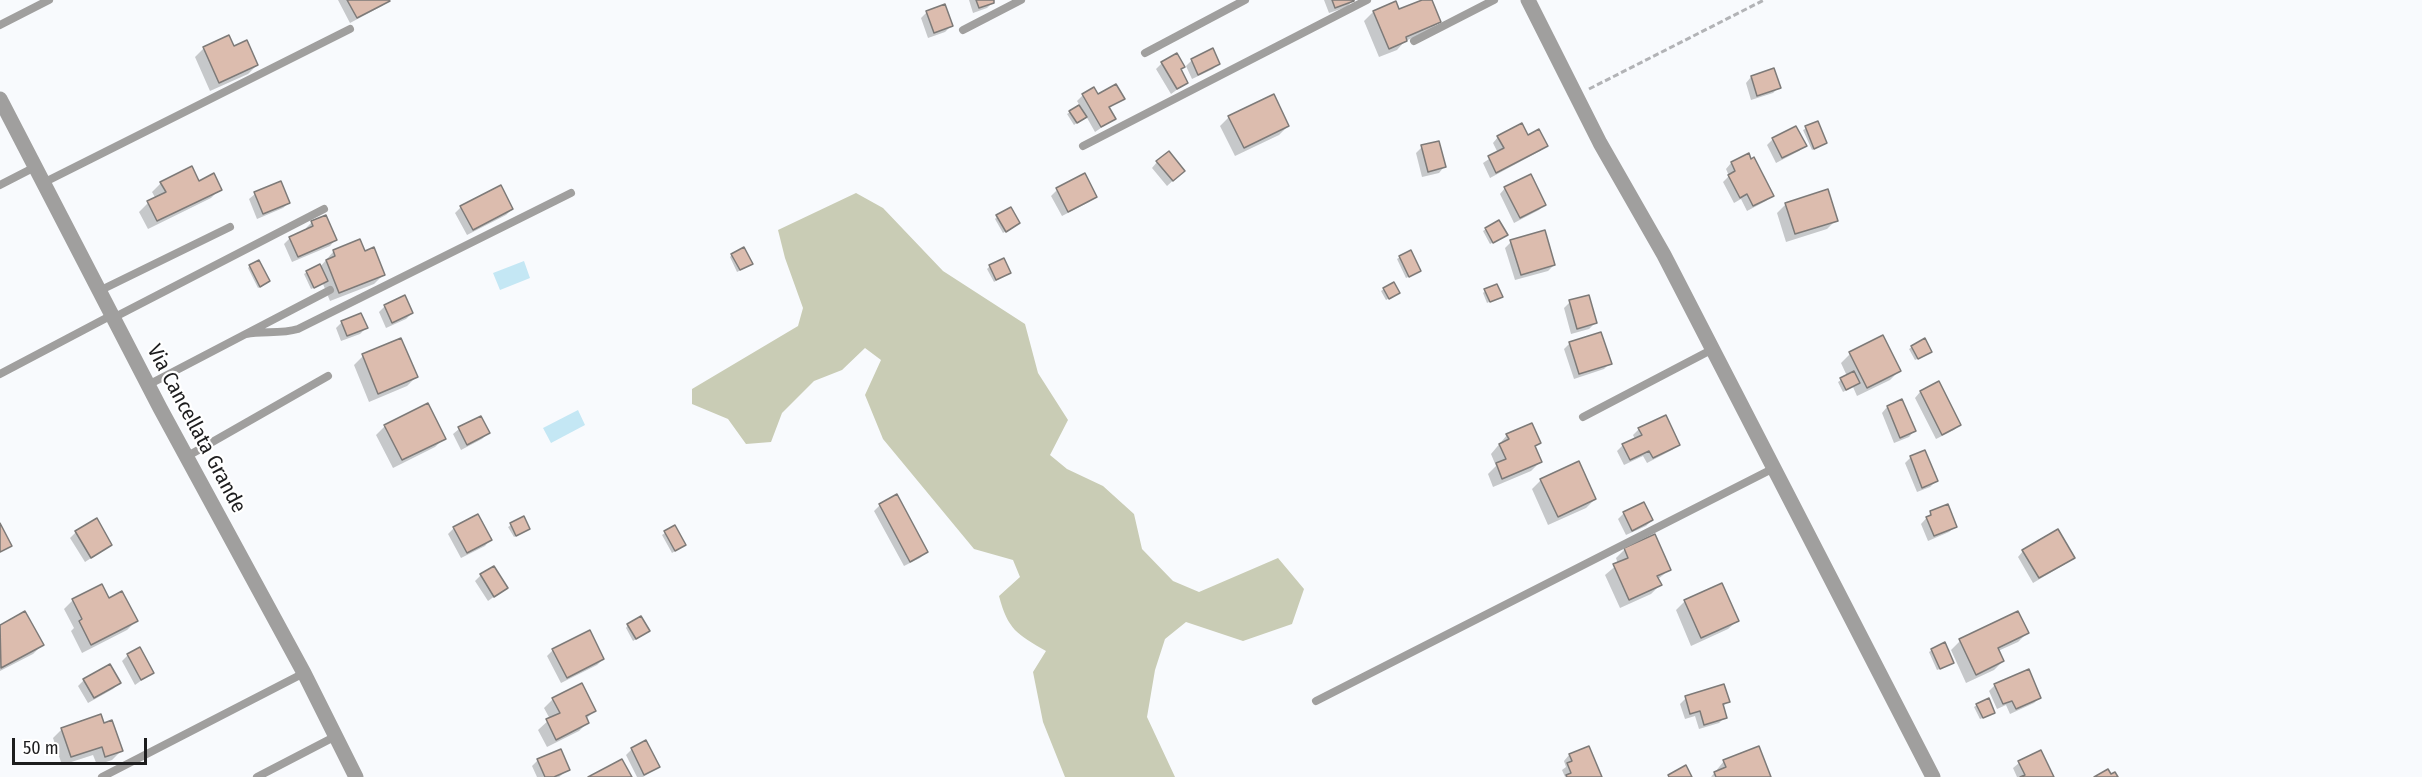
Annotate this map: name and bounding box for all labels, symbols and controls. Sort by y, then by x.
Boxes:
street label: Via Cancellata Grande [141,341,251,517]
scale bar [15,726,150,764]
text: 50 m [23,737,59,759]

